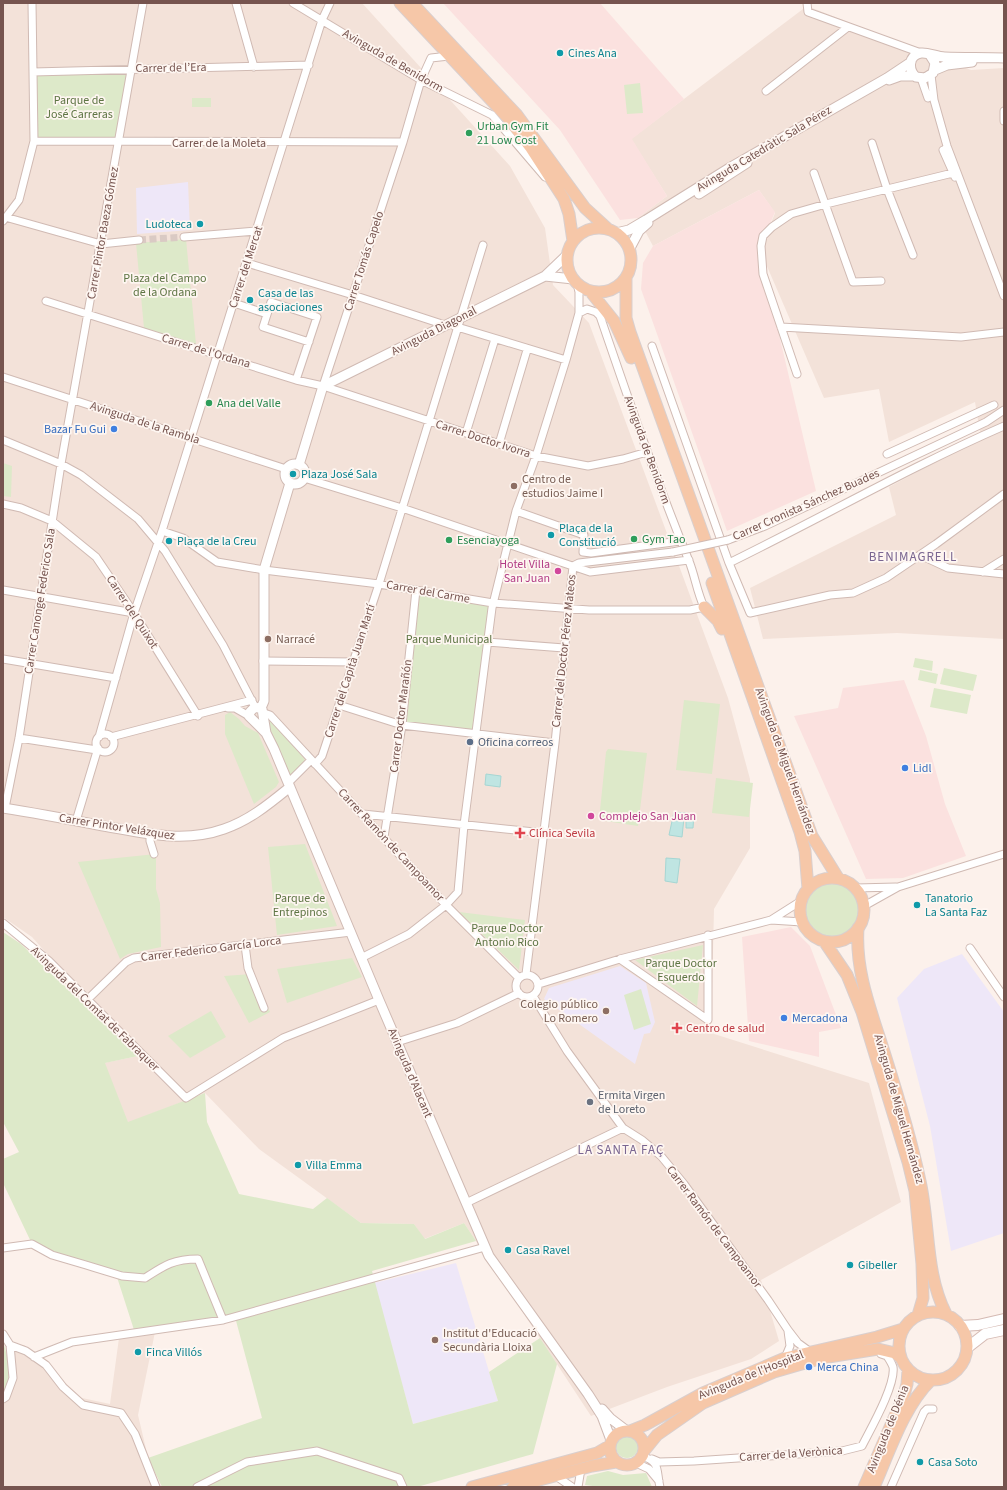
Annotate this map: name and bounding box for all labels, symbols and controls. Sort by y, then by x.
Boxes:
street label: Avinguda de Benidorm [339,25,447,97]
place label: Cines Ana [568,45,617,62]
marker: Cines Ana [555,48,565,58]
street label: Carrer de l’Era [135,59,207,77]
park label: Parque de José Carreras [45,92,113,123]
street label: Avinguda Catedràtic Sala Pérez [693,102,835,196]
place label: Urban Gym Fit 21 Low Cost [477,118,549,149]
marker: Urban Gym Fit 21 Low Cost [464,128,474,138]
street label: Carrer de la Moleta [172,135,266,152]
street label: Carrer Pintor Baeza Gómez [83,165,123,301]
street label: Carrer Tomás Capelo [340,209,388,313]
place label: Ludoteca [146,216,192,233]
marker: Ludoteca [195,219,205,229]
street label: Carrer del Mercat [225,224,267,310]
park label: Plaza del Campo de la Ordana [123,270,207,301]
place label: Casa de las asociaciones [258,285,323,316]
marker: Casa de las asociaciones [245,295,255,305]
street label: Avinguda Diagonal [388,302,480,360]
street label: Carrer de l'Ordana [160,329,252,373]
street label: Avinguda de Benidorm [620,394,675,507]
place label: Ana del Valle [217,395,281,412]
street label: Avinguda de la Rambla [88,397,202,449]
marker: Ana del Valle [204,398,214,408]
street label: Carrer Doctor Ivorra [433,416,533,462]
place label: Bazar Fu Gui [44,421,106,438]
marker: Bazar Fu Gui [109,424,119,434]
street label: Carrer Cronista Sánchez Buades [730,465,882,545]
place label: Plaza José Sala [301,466,377,483]
marker: Plaza José Sala [288,469,298,479]
place label: Centro de estudios Jaime I [522,471,603,502]
marker: Centro de estudios Jaime I [509,481,519,491]
place label: Plaça de la Constitució [559,520,616,551]
street label: Carrer Canonge Federico Sala [20,527,60,675]
marker: Plaça de la Constitució [546,530,556,540]
place label: Gym Tao [642,531,685,548]
place label: Esenciayoga [457,532,519,549]
place label: Plaça de la Creu [177,533,257,550]
marker: Gym Tao [629,534,639,544]
marker: Esenciayoga [444,535,454,545]
marker: Plaça de la Creu [164,536,174,546]
district label: BENIMAGRELL [869,548,957,566]
place label: Hotel Villa San Juan [499,556,550,587]
marker: Hotel Villa San Juan [553,566,563,576]
street label: Carrer del Quixot [102,572,162,652]
street label: Carrer del Doctor Pérez Mateos [548,574,580,728]
street label: Carrer del Carme [385,576,471,608]
street label: Carrer del Capità Juan Martí [320,601,380,740]
place label: Narracé [276,631,315,648]
park label: Parque Municipal [406,631,492,648]
marker: Narracé [263,634,273,644]
street label: Carrer Doctor Marañón [386,658,416,774]
street label: Avinguda de Miguel Hernández [751,685,819,837]
place label: Oficina correos [478,734,553,751]
marker: Oficina correos [465,737,475,747]
place label: Lidl [913,760,932,777]
marker: Lidl [900,763,910,773]
street label: Carrer Ramón de Campoamor [334,785,449,906]
place label: Complejo San Juan [599,808,696,825]
street label: Carrer Pintor Velázquez [58,809,176,845]
marker: Complejo San Juan [586,811,596,821]
place label: Clínica Sevila [529,825,595,842]
marker: Clínica Sevila [514,827,526,839]
park label: Parque de Entrepinos [273,890,327,921]
place label: Tanatorio La Santa Faz [925,890,987,921]
marker: Tanatorio La Santa Faz [912,900,922,910]
park label: Parque Doctor Antonio Rico [471,920,544,951]
street label: Carrer Federico García Lorca [140,932,282,966]
street label: Avinguda del Comtat de Fabraquer [27,943,164,1076]
park label: Parque Doctor Esquerdo [645,955,718,986]
place label: Colegio público Lo Romero [520,996,598,1027]
marker: Colegio público Lo Romero [601,1006,611,1016]
place label: Mercadona [792,1010,848,1027]
marker: Mercadona [779,1013,789,1023]
place label: Centro de salud [686,1020,765,1037]
marker: Centro de salud [671,1022,683,1034]
street label: Avinguda d'Alacant [383,1026,437,1120]
street label: Avinguda de Miguel Hernández [870,1032,928,1186]
place label: Ermita Virgen de Loreto [598,1087,665,1118]
marker: Ermita Virgen de Loreto [585,1097,595,1107]
district label: LA SANTA FAÇ [578,1141,664,1159]
place label: Villa Emma [306,1157,362,1174]
marker: Villa Emma [293,1160,303,1170]
street label: Carrer Ramón de Campoamor [662,1162,766,1292]
place label: Casa Ravel [516,1242,570,1259]
marker: Casa Ravel [503,1245,513,1255]
place label: Gibeller [858,1257,898,1274]
marker: Gibeller [845,1260,855,1270]
place label: Institut d'Educació Secundària Lloixa [443,1325,537,1356]
marker: Institut d'Educació Secundària Lloixa [430,1335,440,1345]
place label: Finca Villós [146,1344,202,1361]
street label: Avinguda de l'Hospital [696,1346,806,1404]
marker: Finca Villós [133,1347,143,1357]
place label: Merca China [817,1359,878,1376]
marker: Merca China [804,1362,814,1372]
street label: Avinguda de Dénia [863,1383,913,1475]
street label: Carrer de la Verònica [739,1442,843,1466]
place label: Casa Soto [928,1454,977,1471]
marker: Casa Soto [915,1457,925,1467]

